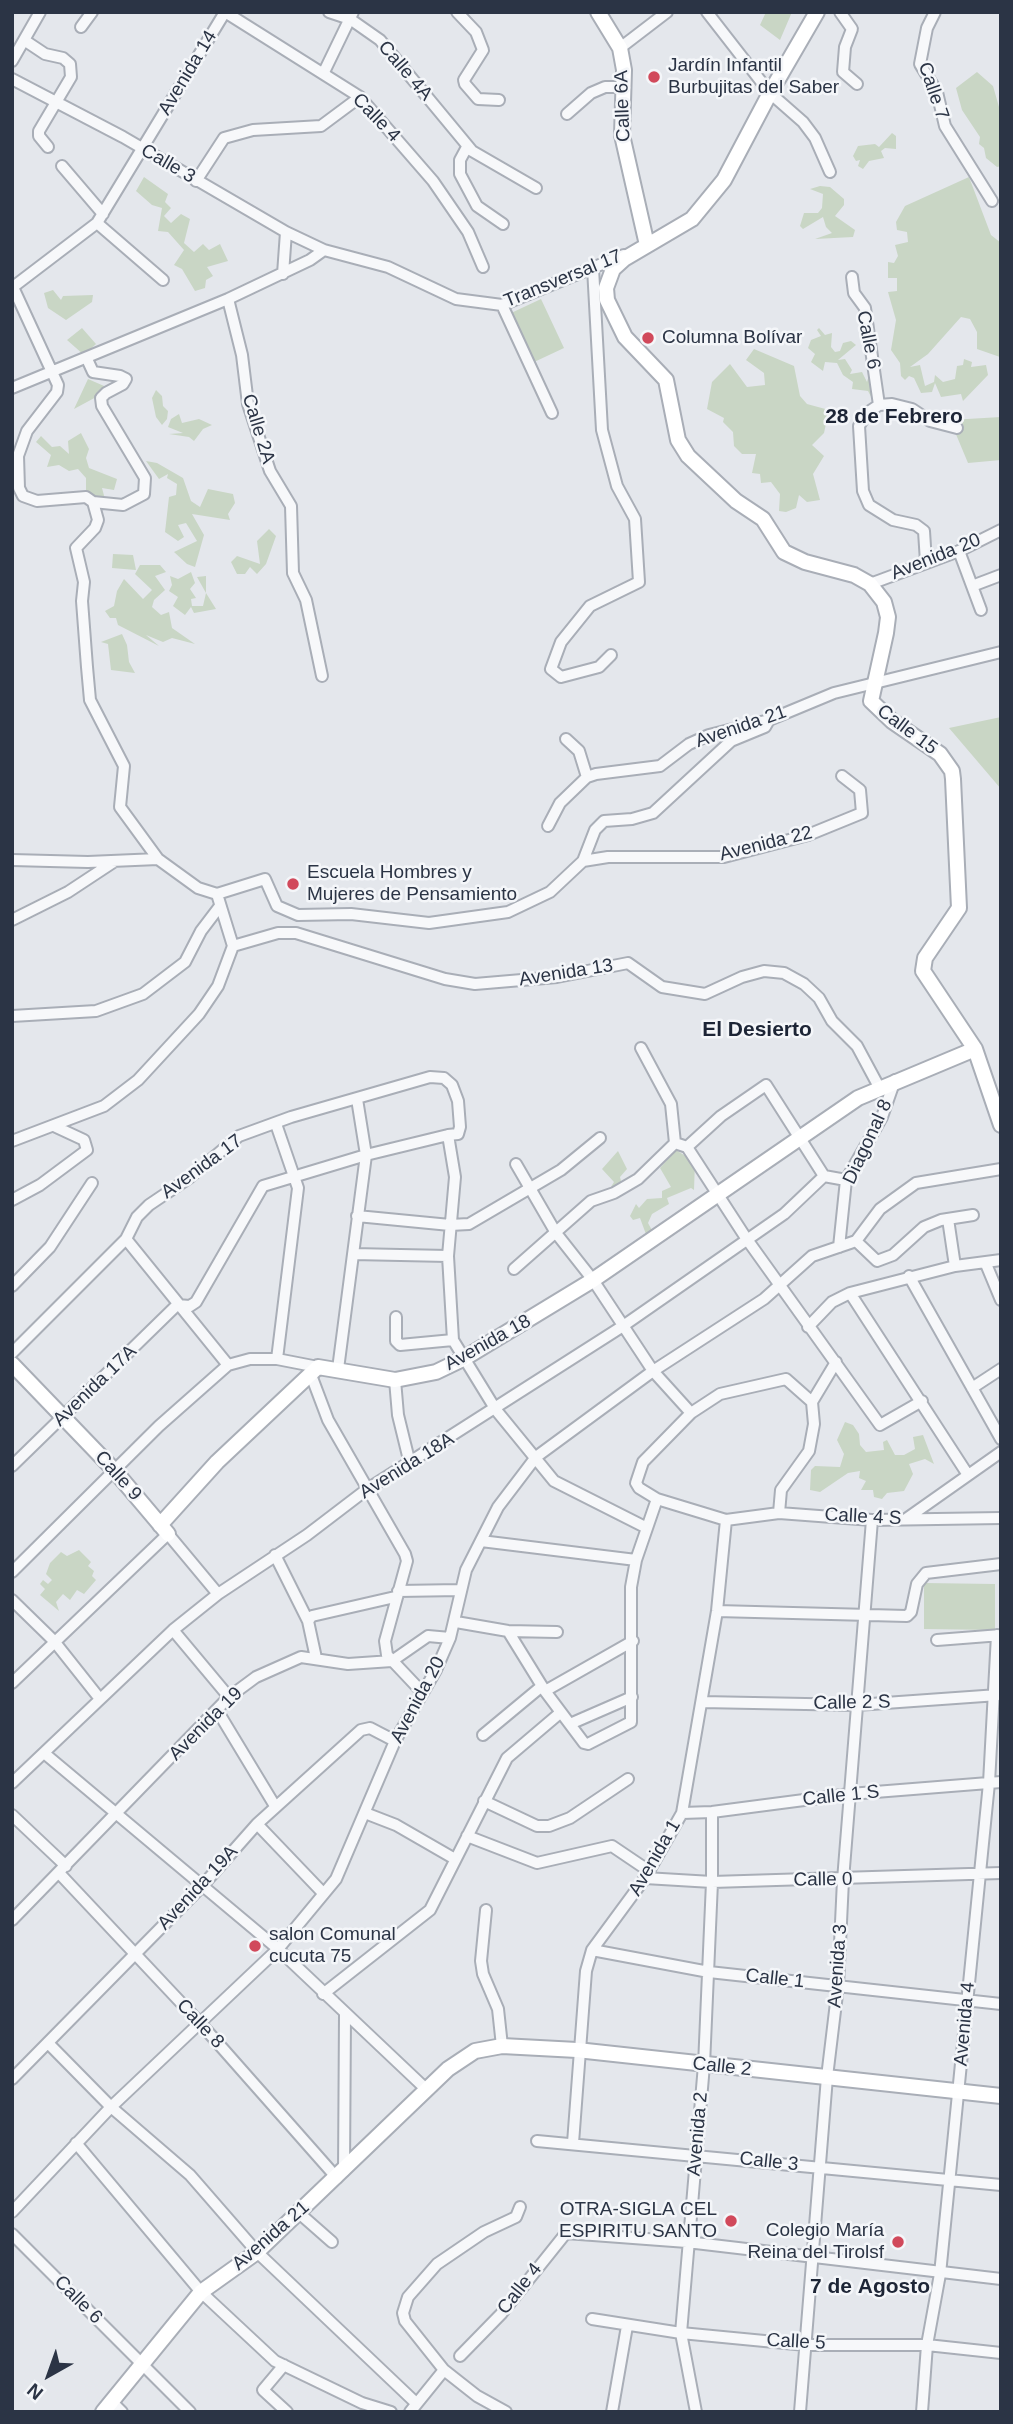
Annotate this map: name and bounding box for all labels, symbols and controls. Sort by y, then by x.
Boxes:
street label: Avenida 14 [154,27,222,119]
street label: Calle 4A [373,36,437,106]
place label: Jardín Infantil Burbujitas del Saber [668,55,839,99]
street label: Calle 7 [913,59,953,123]
marker: Jardín Infantil Burbujitas del Saber [646,69,662,85]
street label: Calle 6A [610,70,636,142]
street label: Calle 4 [347,89,405,147]
street label: Calle 3 [137,139,199,189]
street label: Transversal 17 [501,245,625,313]
street label: Calle 6 [851,309,885,371]
place label: Columna Bolívar [662,327,802,349]
marker: Columna Bolívar [640,330,656,346]
street label: Calle 2A [237,391,279,467]
district label: 28 de Febrero [825,404,963,430]
street label: Avenida 20 [888,529,984,585]
street label: Calle 15 [872,700,942,760]
street label: Avenida 21 [693,701,789,753]
street label: Avenida 22 [717,821,815,867]
place label: Escuela Hombres y Mujeres de Pensamiento [307,862,517,906]
marker: Escuela Hombres y Mujeres de Pensamiento [285,876,301,892]
street label: Avenida 13 [517,954,615,992]
district label: El Desierto [702,1017,812,1043]
street label: Diagonal 8 [838,1096,898,1188]
street label: Avenida 17 [157,1130,247,1204]
street label: Avenida 18 [441,1310,535,1376]
street label: Avenida 17A [48,1340,142,1432]
street label: Avenida 18A [355,1428,459,1504]
street label: Calle 9 [90,1446,146,1506]
street label: Calle 4 S [824,1504,902,1530]
street label: Avenida 20 [386,1653,450,1747]
street label: Avenida 19 [164,1682,248,1766]
street label: Calle 2 S [813,1691,891,1715]
street label: Calle 1 S [801,1781,881,1811]
street label: Avenida 1 [624,1816,686,1900]
street label: Avenida 19A [153,1841,243,1935]
street label: Calle 0 [793,1868,853,1892]
street label: Avenida 3 [824,1923,852,2009]
place label: salon Comunal cucuta 75 [269,1924,396,1968]
marker: salon Comunal cucuta 75 [247,1938,263,1954]
street label: Calle 1 [744,1965,806,1993]
street label: Avenida 4 [950,1981,980,2067]
street label: Calle 8 [171,1995,229,2053]
street label: Calle 2 [691,2053,753,2081]
street label: Avenida 2 [683,2091,713,2177]
street label: Calle 3 [738,2148,800,2176]
street label: Avenida 21 [228,2196,314,2276]
place label: OTRA-SIGLA CEL ESPIRITU SANTO [559,2199,717,2243]
marker: OTRA-SIGLA CEL ESPIRITU SANTO [723,2213,739,2229]
place label: Colegio María Reina del Tirolsf [747,2220,884,2264]
marker: Colegio María Reina del Tirolsf [890,2234,906,2250]
street label: Calle 4 [493,2259,547,2319]
street label: Calle 6 [49,2271,107,2329]
district label: 7 de Agosto [810,2274,930,2300]
street label: Calle 5 [766,2329,826,2355]
north arrow [14,2340,84,2410]
text: N [23,2379,47,2404]

